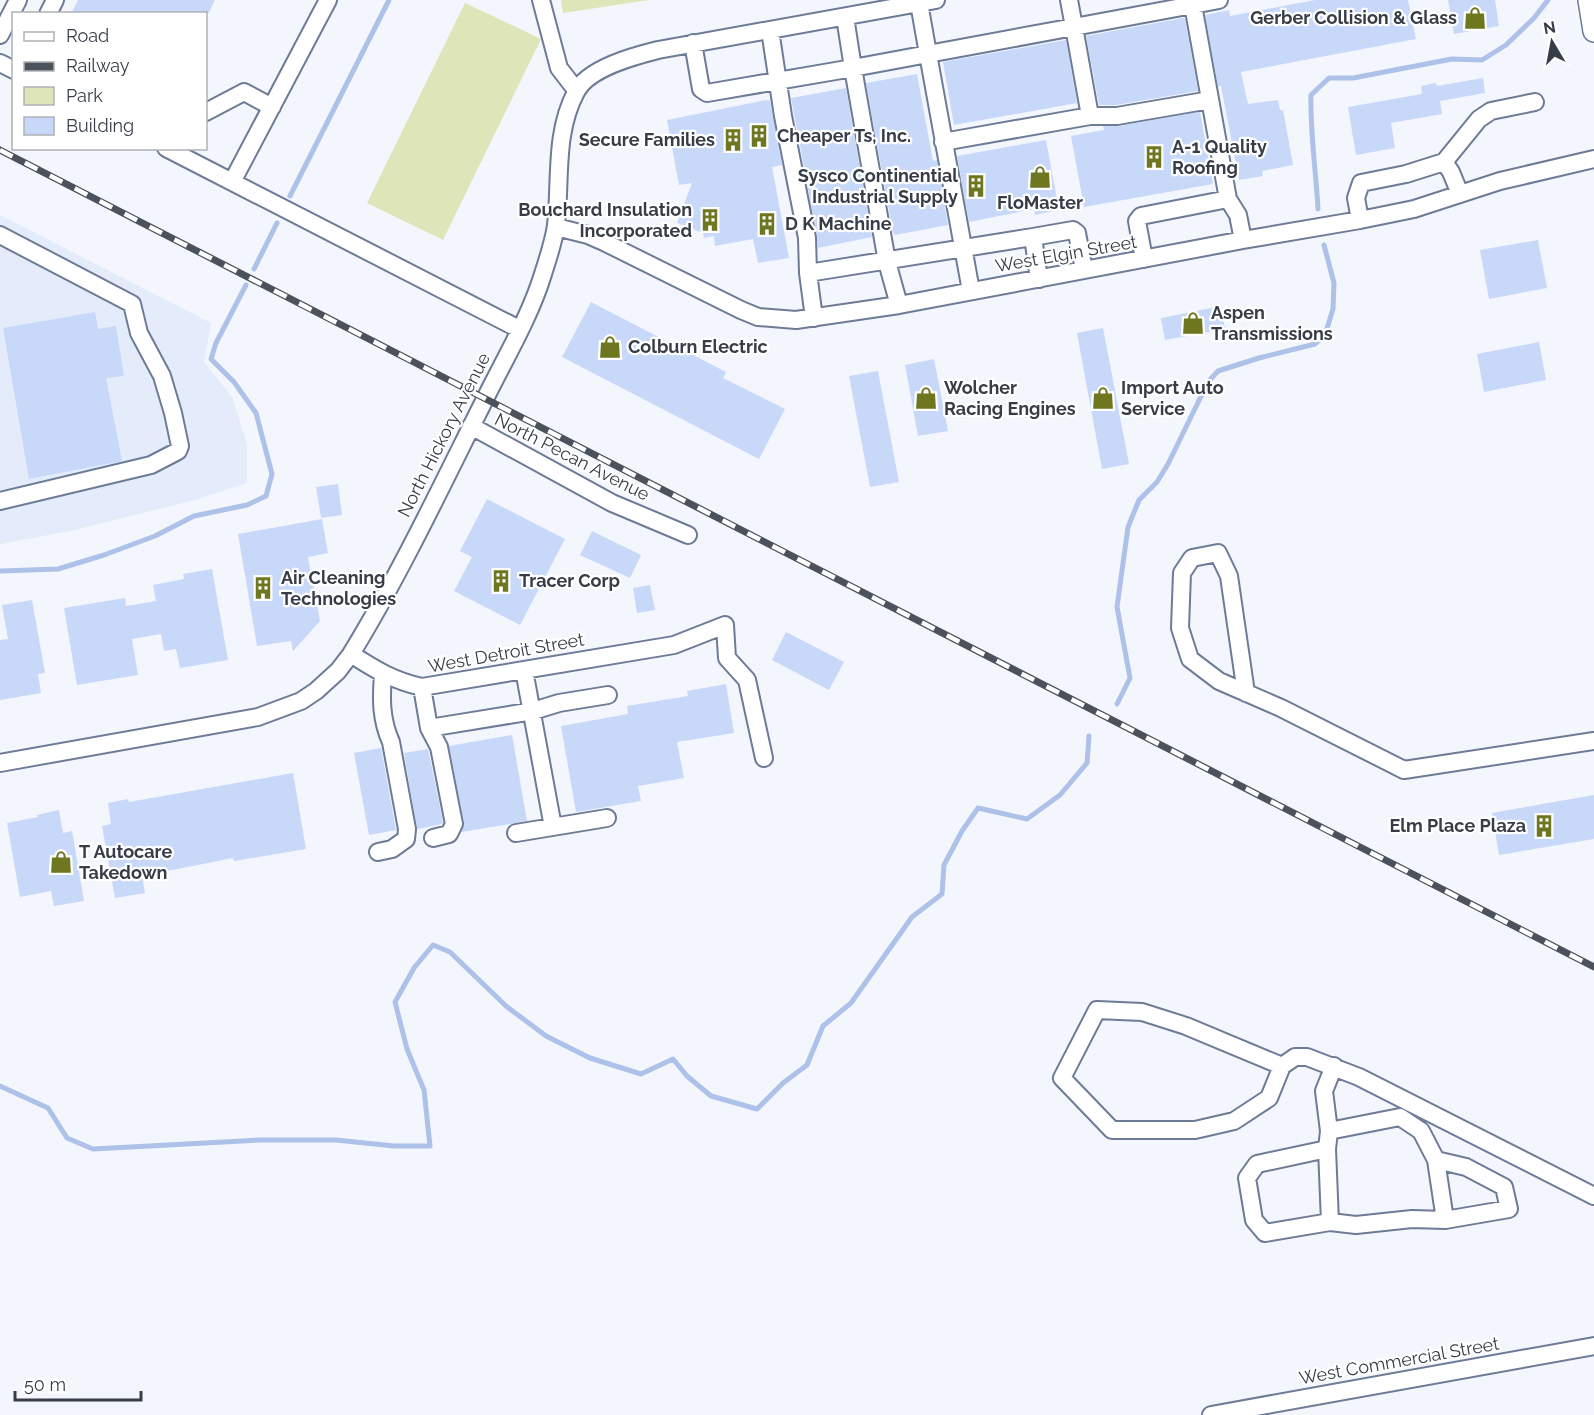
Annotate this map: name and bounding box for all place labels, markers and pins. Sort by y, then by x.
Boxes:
shop icon: Gerber Collision & Glass [1462,5,1488,31]
place label: Gerber Collision & Glass [1250,7,1457,28]
building icon: Cheaper Ts, Inc. [746,123,772,149]
place label: Cheaper Ts, Inc. [777,125,911,146]
building icon: Secure Families [720,127,746,153]
place label: Secure Families [579,129,715,150]
place label: A-1 Quality Roofing [1172,136,1267,178]
building icon: A-1 Quality Roofing [1141,144,1167,170]
shop icon: FloMaster [1027,164,1053,190]
place label: Sysco Continential Industrial Supply [798,165,958,207]
building icon: Sysco Continential Industrial Supply [963,173,989,199]
place label: FloMaster [997,192,1083,213]
place label: Bouchard Insulation Incorporated [518,199,692,241]
building icon: Bouchard Insulation Incorporated [697,207,723,233]
building icon: D K Machine [754,211,780,237]
place label: D K Machine [785,213,892,234]
place label: Aspen Transmissions [1211,302,1333,344]
shop icon: Aspen Transmissions [1180,310,1206,336]
shop icon: Colburn Electric [597,334,623,360]
place label: Colburn Electric [628,336,768,357]
place label: Wolcher Racing Engines [944,377,1076,419]
place label: Import Auto Service [1121,377,1224,419]
shop icon: Wolcher Racing Engines [913,385,939,411]
shop icon: Import Auto Service [1090,385,1116,411]
place label: Air Cleaning Technologies [281,567,396,609]
building icon: Tracer Corp [488,568,514,594]
place label: Tracer Corp [519,570,620,591]
building icon: Air Cleaning Technologies [250,575,276,601]
building icon: Elm Place Plaza [1531,813,1557,839]
place label: Elm Place Plaza [1390,815,1526,836]
place label: T Autocare Takedown [79,841,172,883]
shop icon: T Autocare Takedown [48,849,74,875]

